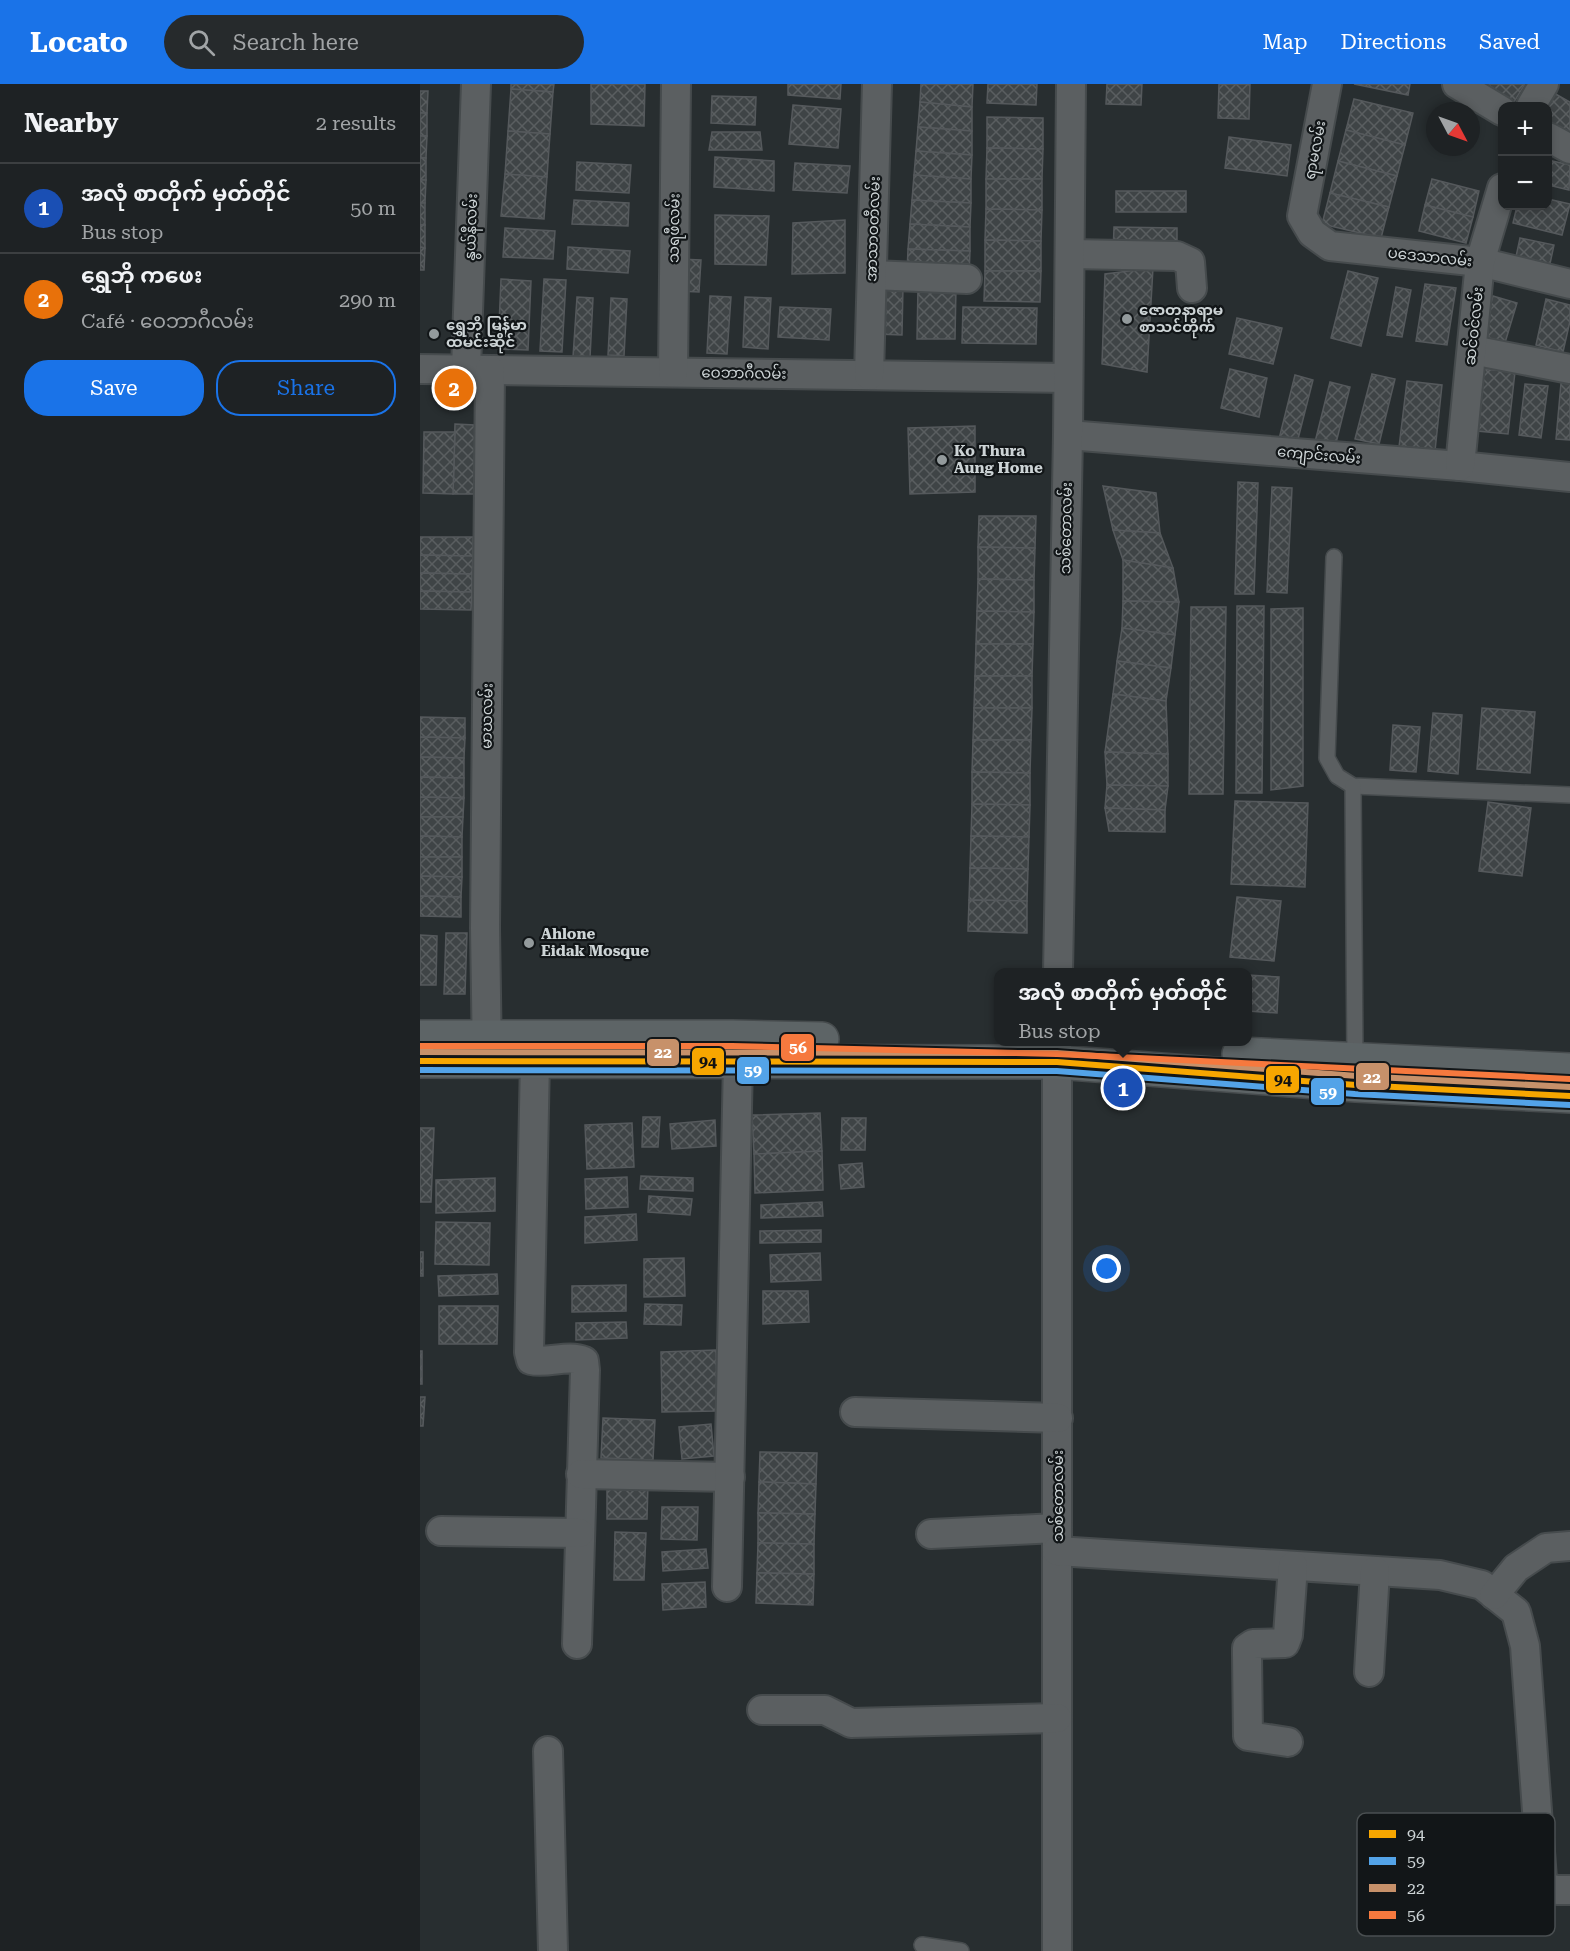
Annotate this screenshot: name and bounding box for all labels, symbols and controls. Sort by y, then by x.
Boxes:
search box [164,15,584,69]
text: Locato [30,26,128,59]
icon: search [185,26,218,59]
text: Search here [233,30,359,55]
text: Map [1263,30,1307,54]
text: Directions [1340,30,1446,54]
text: Saved [1479,30,1540,54]
north arrow [1426,102,1480,156]
map controls [1498,102,1552,210]
button: + [1498,102,1552,156]
text: Nearby [24,108,118,138]
text: 2 results [316,111,396,135]
street label: ရာမလမ်း [1300,119,1332,182]
button: − [1498,156,1552,210]
street label: အာသာဝတီလမ်း [861,176,884,282]
text: အလုံ စာတိုက် မှတ်တိုင် [81,181,291,206]
street label: နွယ်နီလမ်း [460,193,484,261]
street label: သရဖီလမ်း [663,193,687,263]
text: 1 [38,196,49,220]
text: 50 m [350,196,396,220]
text: Bus stop [81,220,163,244]
street label: ပဒေသာလမ်း [1387,243,1473,270]
text: ရွှေဘို ကဖေး [81,263,202,288]
street label: ဆင်ဝင်လမ်း [1460,286,1487,366]
text: 2 [38,288,49,312]
text: 290 m [339,288,396,312]
place label: ဇောတနာရာမ စာသင်တိုက် [1139,301,1223,339]
text: Café · ဝေဘာဂီလမ်း [81,309,254,333]
marker: ဇောတနာရာမ စာသင်တိုက် [1120,312,1134,326]
place label: ရွှေဘို မြန်မာ ထမင်းဆိုင် [446,315,527,354]
marker: ရွှေဘို မြန်မာ ထမင်းဆိုင် [427,327,441,341]
button: Save [24,360,204,416]
button: Share [216,360,396,416]
street label: ဝေဘာဂီလမ်း [701,362,787,383]
pin: 2 [435,366,474,410]
street label: ကျောင်းလမ်း [1276,441,1362,471]
place label: Ko Thura Aung Home [954,442,1043,477]
marker: Ko Thura Aung Home [935,453,949,467]
street label: သစ်တောလမ်း [1055,482,1076,574]
street label: မာဃလမ်း [476,683,497,749]
place label: Ahlone Eidak Mosque [541,925,649,960]
marker: Ahlone Eidak Mosque [522,936,536,950]
popup [994,968,1252,1046]
text: အလုံ စာတိုက် မှတ်တိုင် [1018,980,1228,1005]
text: Bus stop [1018,1019,1101,1043]
line badge: 56 [780,1033,815,1062]
line badge: 22 [646,1038,680,1067]
text: 56 [789,1038,807,1057]
text: 22 [654,1043,672,1062]
line badge: 94 [691,1047,725,1076]
text: 94 [699,1052,717,1071]
line badge: 59 [736,1056,770,1085]
text: 59 [744,1061,762,1080]
line badge: 22 [1355,1062,1390,1091]
line badge: 94 [1265,1065,1300,1094]
pin: 1 [1104,1066,1142,1110]
text: 22 [1363,1068,1381,1087]
text: 94 [1274,1070,1292,1089]
line badge: 59 [1310,1077,1345,1106]
text: 59 [1319,1083,1337,1102]
your location [1092,1254,1121,1283]
street label: သစ်တောလမ်း [1048,1450,1067,1542]
legend [1357,1813,1555,1936]
text: 94 [1407,1825,1425,1844]
text: 59 [1407,1852,1425,1871]
text: 22 [1407,1879,1425,1898]
text: 56 [1407,1906,1425,1925]

